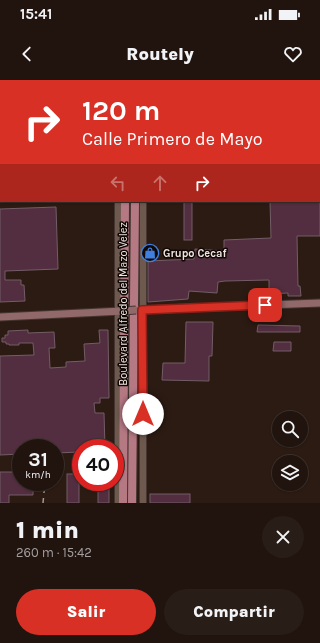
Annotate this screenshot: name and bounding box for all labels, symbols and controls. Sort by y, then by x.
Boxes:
text: 15:41 [20,5,52,23]
icon: back [16,43,38,65]
text: Routely [126,43,194,65]
icon: heart [282,43,304,65]
text: 120 m [82,94,160,127]
icon: right [16,96,68,148]
text: Calle Primero de Mayo [82,128,263,150]
icon: left [107,172,129,194]
icon: ahead [149,172,171,194]
icon: right [191,172,213,194]
street label: Boulevard Alfredo del Mazo Velez [117,222,130,386]
shop icon: Grupo Cecaf [140,243,160,263]
place label: Grupo Cecaf [163,247,227,260]
pin [248,288,282,322]
icon: arrive [254,294,276,316]
position arrow [122,393,164,435]
map controls [272,411,308,491]
button: search [272,411,308,447]
speed limit sign: 40 [72,439,124,491]
text: 31 [28,448,48,471]
button: layers [272,455,308,491]
text: km/h [25,469,51,481]
text: 1 min [16,516,79,544]
button: close [262,516,304,558]
text: 260 m · 15:42 [16,545,92,560]
button: Salir [16,589,156,635]
button: Compartir [164,589,304,635]

